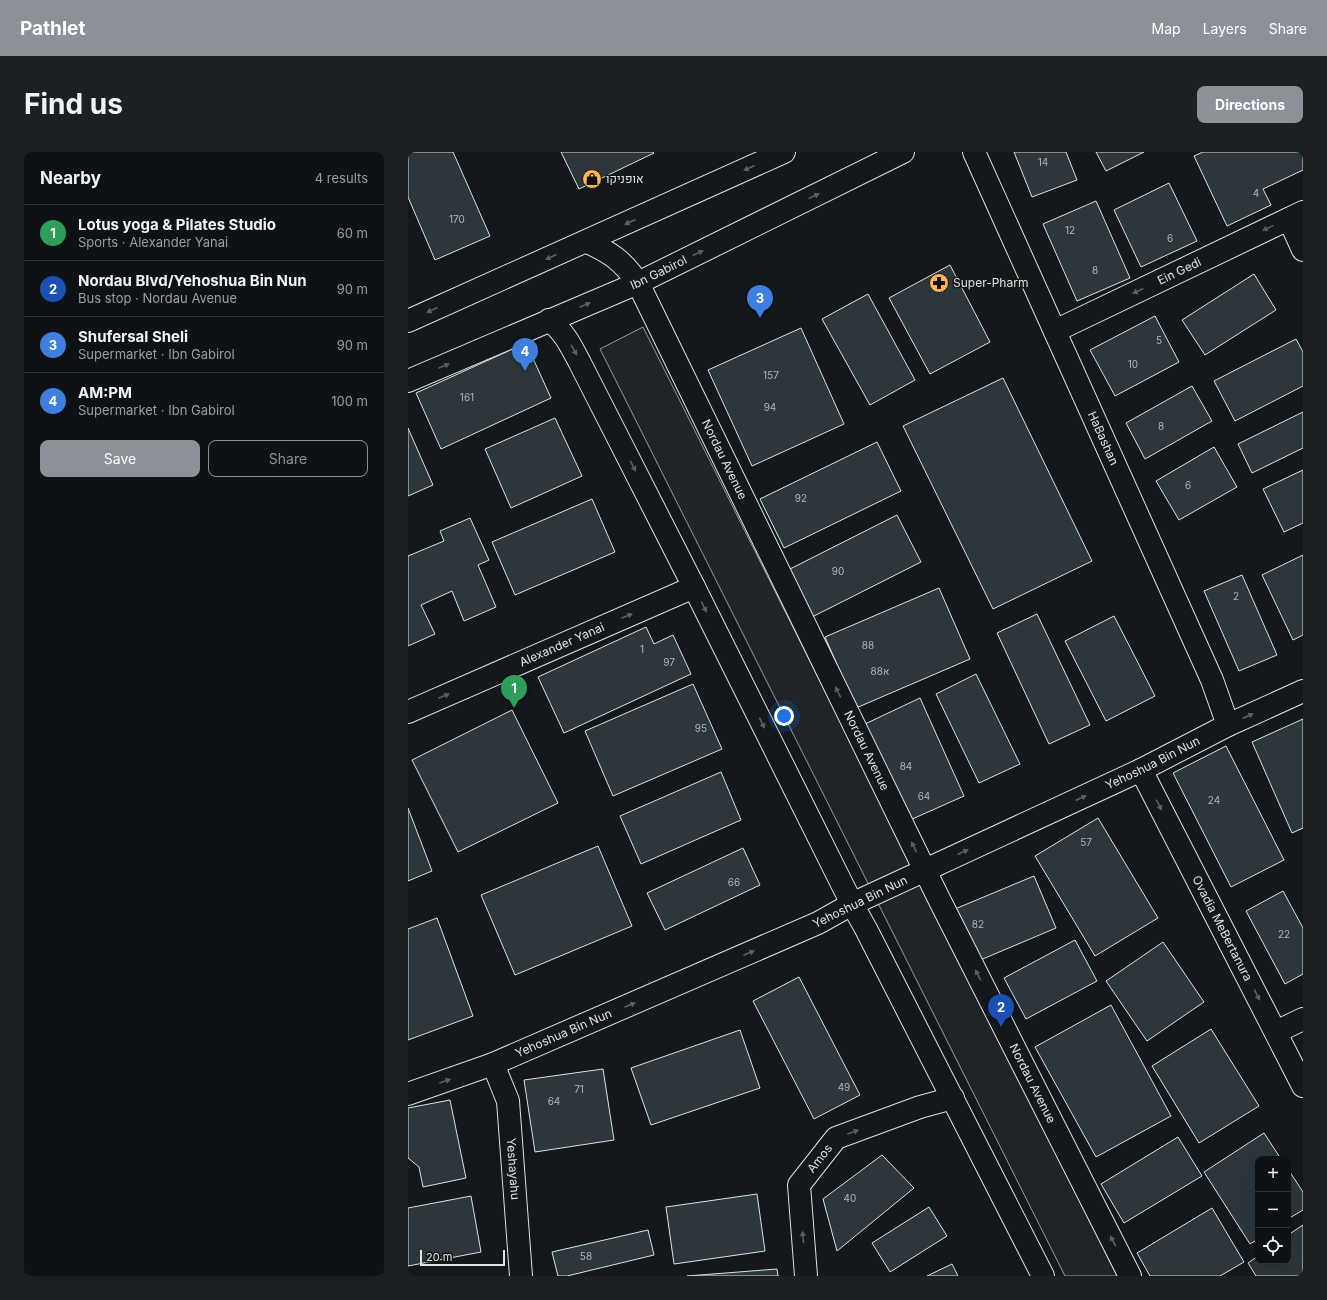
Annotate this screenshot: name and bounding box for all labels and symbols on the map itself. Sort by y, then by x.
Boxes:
house number: 14 [1038,156,1048,168]
one-way arrow [743,165,754,171]
shop icon: אופניקו [581,168,603,190]
place label: אופניקו [606,171,644,186]
house number: 4 [1253,187,1259,199]
one-way arrow [809,193,820,199]
house number: 170 [449,213,465,225]
one-way arrow [625,219,636,225]
house number: 12 [1065,224,1075,236]
one-way arrow [1262,225,1274,232]
house number: 6 [1167,232,1173,244]
one-way arrow [692,250,704,256]
street label: Ibn Gabirol [628,252,689,292]
one-way arrow [545,254,557,261]
street label: Ein Gedi [1155,254,1204,288]
house number: 8 [1092,264,1098,276]
pharmacy icon: Super-Pharm [928,272,950,294]
place label: Super-Pharm [953,275,1028,290]
pin: 3 [747,285,773,318]
one-way arrow [1132,288,1144,294]
one-way arrow [580,302,591,308]
one-way arrow [427,307,438,313]
house number: 5 [1156,334,1162,346]
pin: 4 [512,338,538,371]
one-way arrow [570,344,577,356]
house number: 10 [1128,358,1138,370]
one-way arrow [438,363,449,369]
house number: 157 [763,369,779,381]
house number: 161 [460,391,474,403]
house number: 94 [764,401,776,413]
street label: HaBashan [1085,409,1122,467]
street label: Nordau Avenue [699,417,751,502]
house number: 8 [1158,420,1164,432]
one-way arrow [630,460,636,472]
house number: 6 [1185,479,1191,491]
house number: 92 [795,492,807,504]
house number: 90 [832,565,844,577]
house number: 2 [1233,590,1239,602]
one-way arrow [701,601,707,613]
one-way arrow [622,613,633,619]
street label: Alexander Yanai [517,619,607,669]
house number: 88 [862,639,874,651]
house number: 1 [640,643,644,655]
house number: 97 [663,656,675,668]
house number: 88א [871,665,889,677]
pin: 1 [501,675,527,708]
one-way arrow [835,686,841,698]
one-way arrow [438,693,449,699]
your location [774,706,794,726]
street label: Nordau Avenue [841,708,893,793]
one-way arrow [1243,713,1254,719]
one-way arrow [759,718,765,729]
house number: 95 [695,722,707,734]
street label: Yehoshua Bin Nun [1103,733,1202,793]
house number: 84 [900,760,912,772]
house number: 64 [918,790,930,802]
house number: 24 [1208,794,1220,806]
one-way arrow [1075,795,1087,801]
one-way arrow [1155,799,1162,810]
house number: 57 [1080,836,1092,848]
one-way arrow [911,841,917,852]
one-way arrow [957,849,969,856]
street label: Yehoshua Bin Nun [810,872,910,931]
street label: Ovadia MeBertanura [1189,873,1256,983]
house number: 66 [728,876,740,888]
house number: 82 [972,918,984,930]
house number: 22 [1278,928,1290,940]
one-way arrow [743,950,755,956]
one-way arrow [975,970,981,981]
one-way arrow [1254,989,1260,1001]
pin: 2 [988,994,1014,1027]
one-way arrow [624,1002,635,1008]
street label: Yehoshua Bin Nun [513,1005,614,1060]
street label: Nordau Avenue [1007,1041,1059,1126]
one-way arrow [439,1078,451,1084]
house number: 49 [838,1081,850,1093]
house number: 71 [574,1083,584,1095]
house number: 64 [548,1095,560,1107]
one-way arrow [847,1128,859,1134]
street label: Yeshayahu [504,1137,523,1200]
street label: Amos [804,1141,835,1176]
house number: 40 [844,1192,856,1204]
one-way arrow [800,1231,806,1243]
one-way arrow [1109,1235,1116,1247]
scale bar [420,1248,505,1267]
house number: 58 [580,1250,592,1262]

